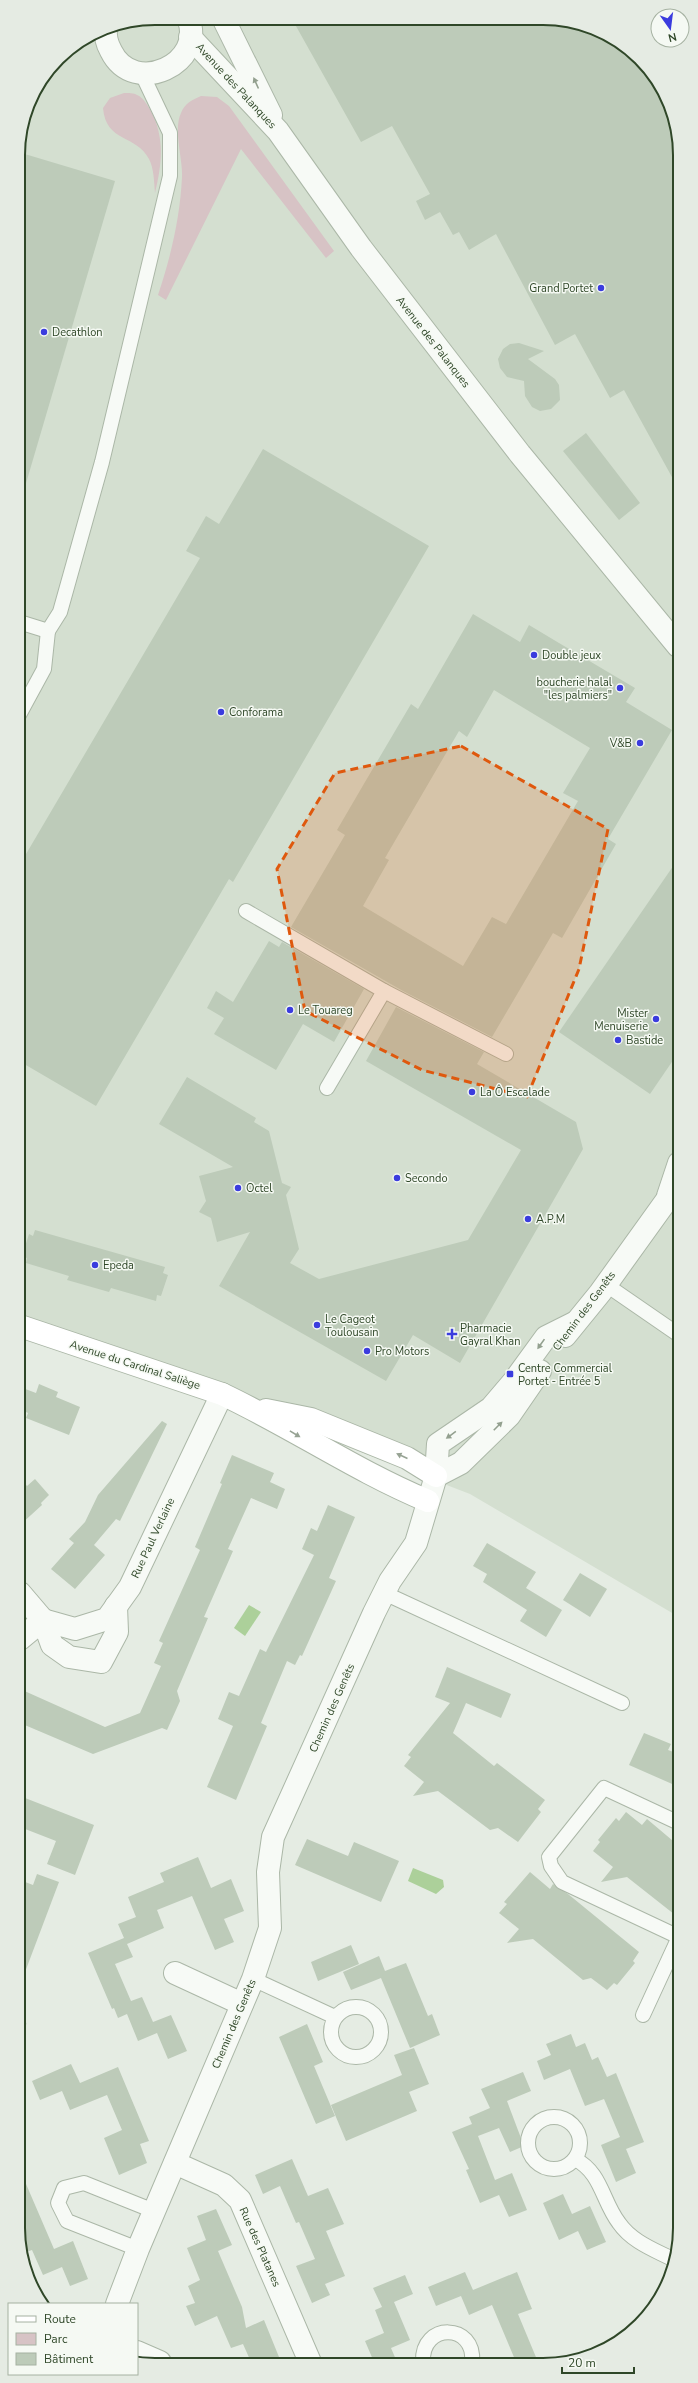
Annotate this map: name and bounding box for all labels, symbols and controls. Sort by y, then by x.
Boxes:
north arrow [650,8,690,48]
text: N [666,29,678,45]
street label: Avenue des Palanques [192,40,280,132]
one-way arrow [253,77,259,88]
place label: Grand Portet [529,281,593,296]
marker: Grand Portet [596,283,606,293]
street label: Avenue des Palanques [393,293,473,391]
place label: Decathlon [52,325,103,340]
marker: Decathlon [39,327,49,337]
place label: Double jeux [542,648,601,663]
marker: Double jeux [529,650,539,660]
place label: boucherie halal "les palmiers" [537,675,613,703]
marker: boucherie halal "les palmiers" [615,683,625,693]
place label: Conforama [229,705,283,720]
marker: Conforama [216,707,226,717]
place label: V&B [609,736,632,751]
marker: V&B [635,738,645,748]
place label: Le Touareg [298,1003,353,1018]
marker: Le Touareg [285,1005,295,1015]
place label: Mister Menuiserie [594,1006,648,1034]
marker: Mister Menuiserie [651,1014,661,1024]
place label: Bastide [626,1033,663,1048]
marker: Bastide [613,1035,623,1045]
place label: La Ô Escalade [480,1084,550,1100]
marker: La Ô Escalade [467,1087,477,1097]
place label: Secondo [405,1171,448,1186]
marker: Secondo [392,1173,402,1183]
place label: Octel [246,1181,273,1196]
marker: Octel [233,1183,243,1193]
place label: A.P.M [536,1212,565,1227]
marker: A.P.M [523,1214,533,1224]
place label: Epeda [103,1258,134,1273]
marker: Epeda [90,1260,100,1270]
street label: Chemin des Genêts [549,1268,619,1354]
place label: Le Cageot Toulousain [325,1312,378,1340]
marker: Le Cageot Toulousain [312,1320,322,1330]
place label: Pharmacie Gayral Khan [460,1321,520,1349]
marker: Pharmacie Gayral Khan [447,1329,457,1339]
street label: Avenue du Cardinal Saliège [68,1337,202,1393]
one-way arrow [537,1338,545,1349]
place label: Pro Motors [375,1344,429,1359]
marker: Pro Motors [362,1346,372,1356]
place label: Centre Commercial Portet - Entrée 5 [518,1361,613,1389]
marker: Centre Commercial Portet - Entrée 5 [505,1369,515,1379]
one-way arrow [494,1421,503,1431]
one-way arrow [289,1430,301,1437]
one-way arrow [446,1431,456,1439]
one-way arrow [397,1453,408,1459]
street label: Rue Paul Verlaine [128,1495,178,1581]
street label: Chemin des Genêts [306,1661,358,1755]
street label: Chemin des Genêts [208,1977,260,2071]
street label: Rue des Platanes [236,2205,284,2289]
legend [8,2303,138,2375]
text: Route [44,2311,76,2327]
text: Parc [44,2331,68,2347]
scale bar [562,2349,634,2375]
text: Bâtiment [44,2351,94,2367]
text: 20 m [568,2355,596,2371]

